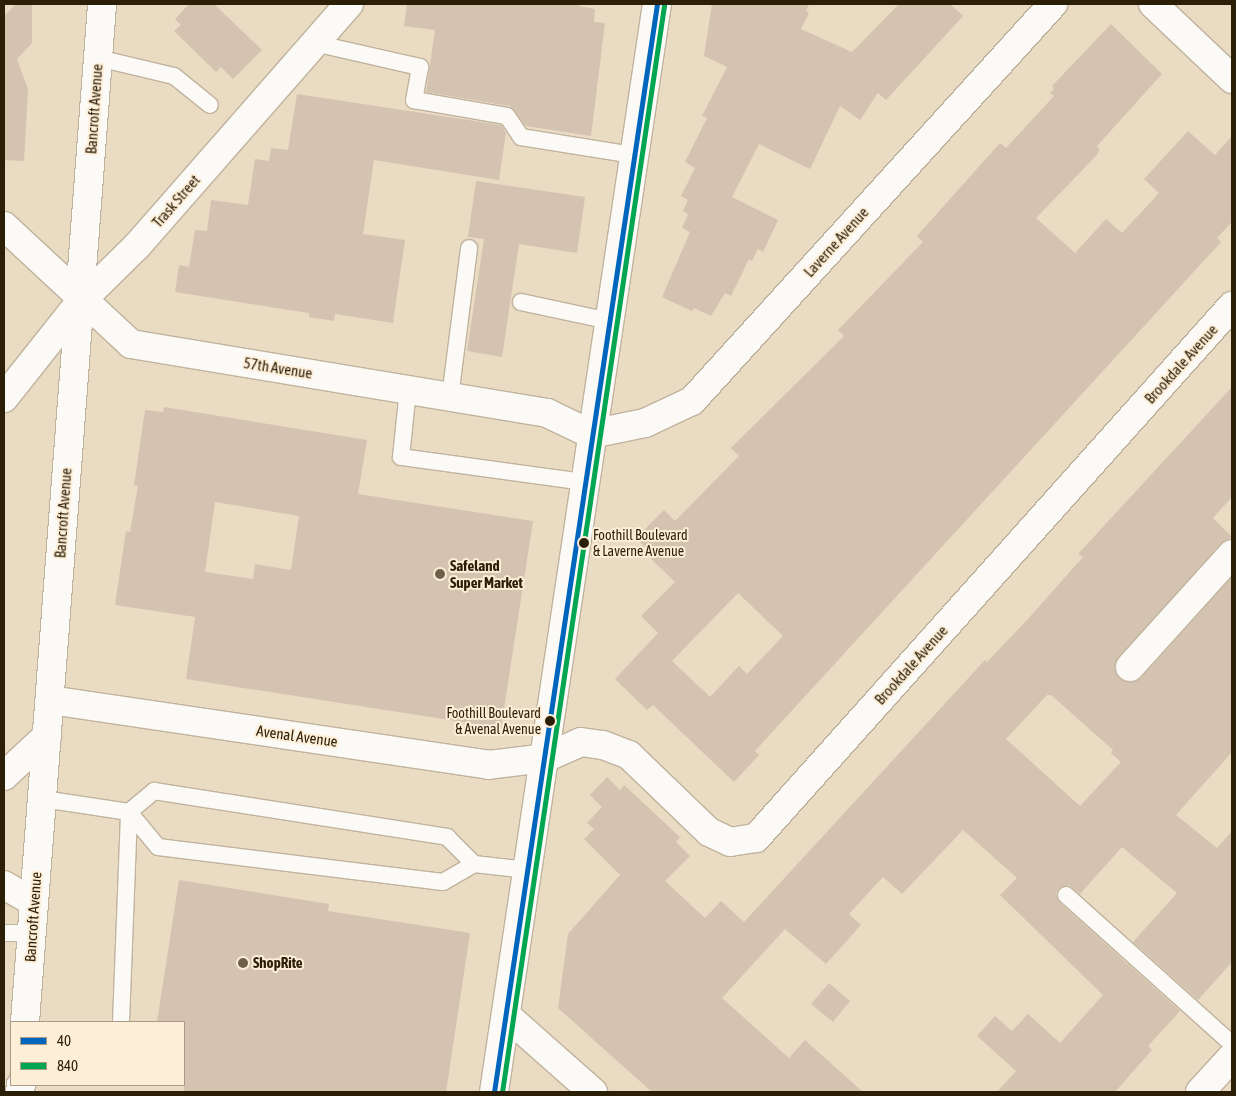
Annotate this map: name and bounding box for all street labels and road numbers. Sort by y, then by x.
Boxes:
street label: Bancroft Avenue [82,63,106,155]
street label: Trask Street [148,171,204,231]
street label: Laverne Avenue [800,203,872,281]
street label: Brookdale Avenue [1141,321,1221,407]
street label: 57th Avenue [242,354,314,382]
street label: Bancroft Avenue [51,467,75,559]
street label: Brookdale Avenue [871,622,951,708]
street label: Avenal Avenue [255,721,339,751]
street label: Bancroft Avenue [21,871,45,963]

